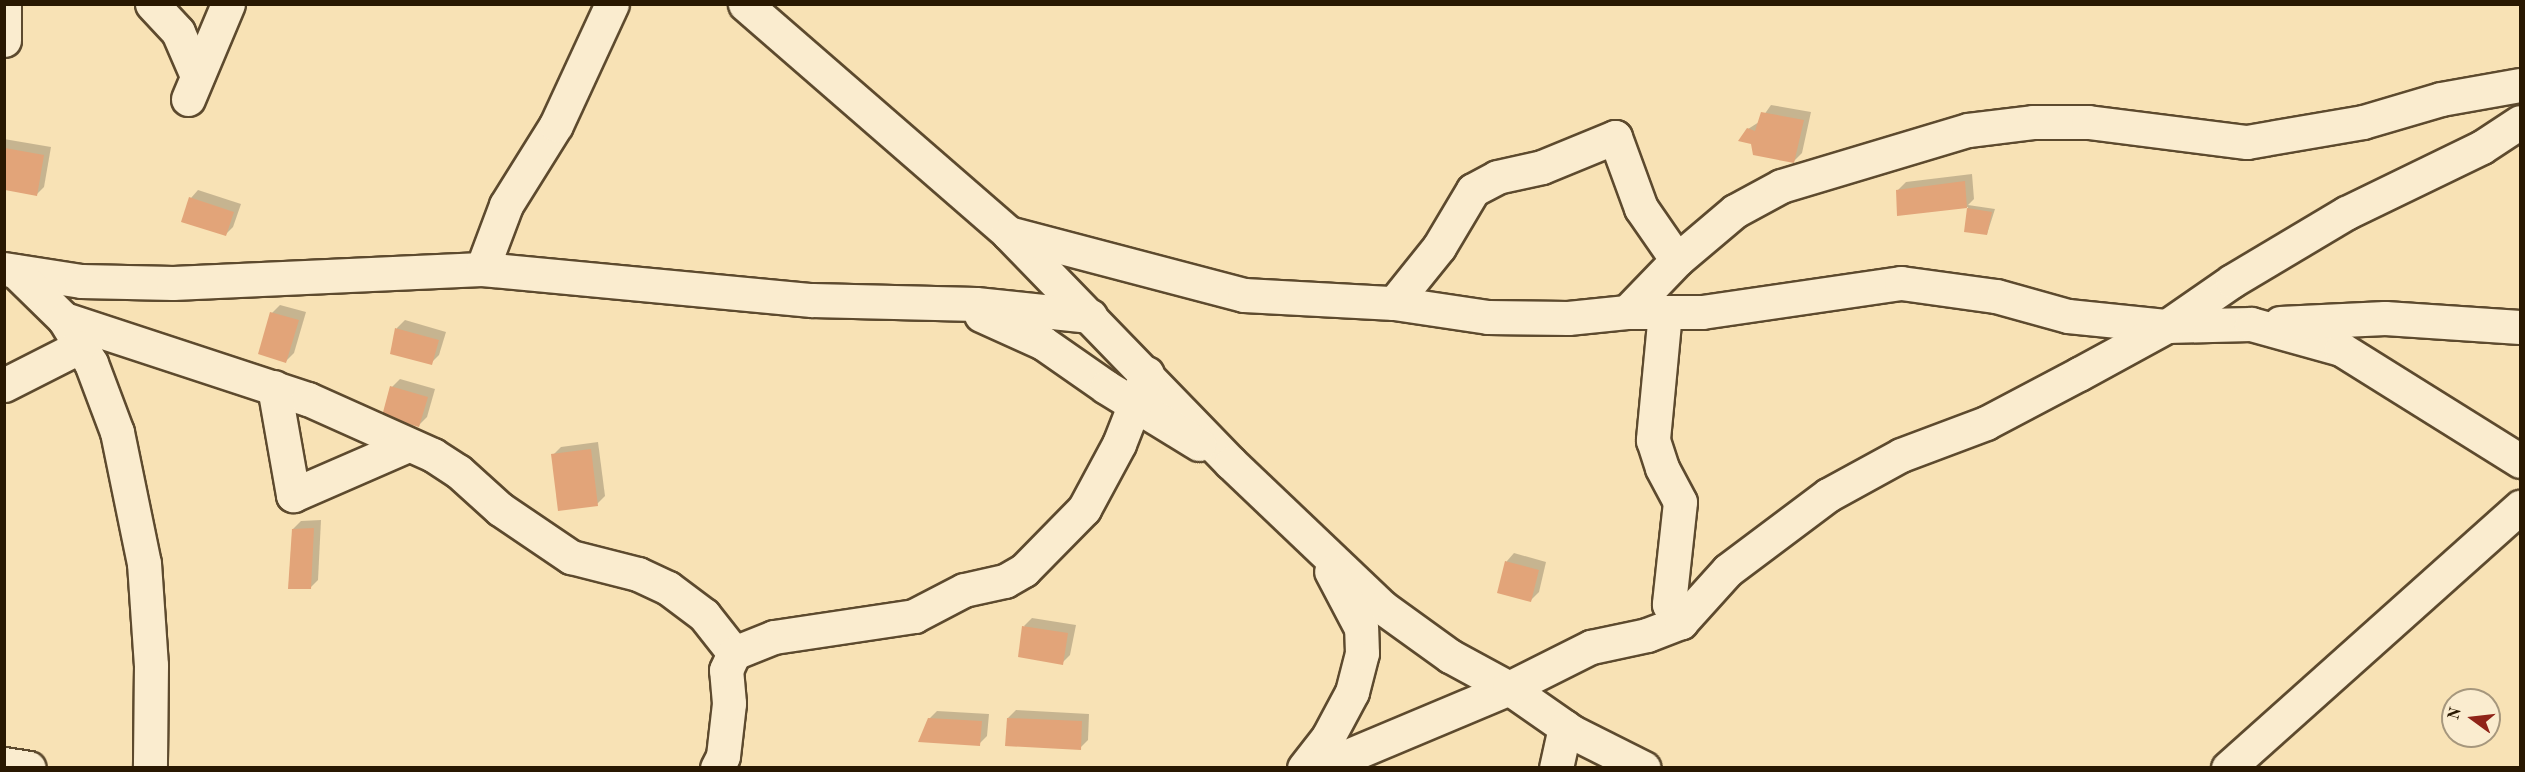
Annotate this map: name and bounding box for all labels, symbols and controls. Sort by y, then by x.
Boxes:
north arrow [2441,688,2501,748]
text: N [2446,706,2465,722]

